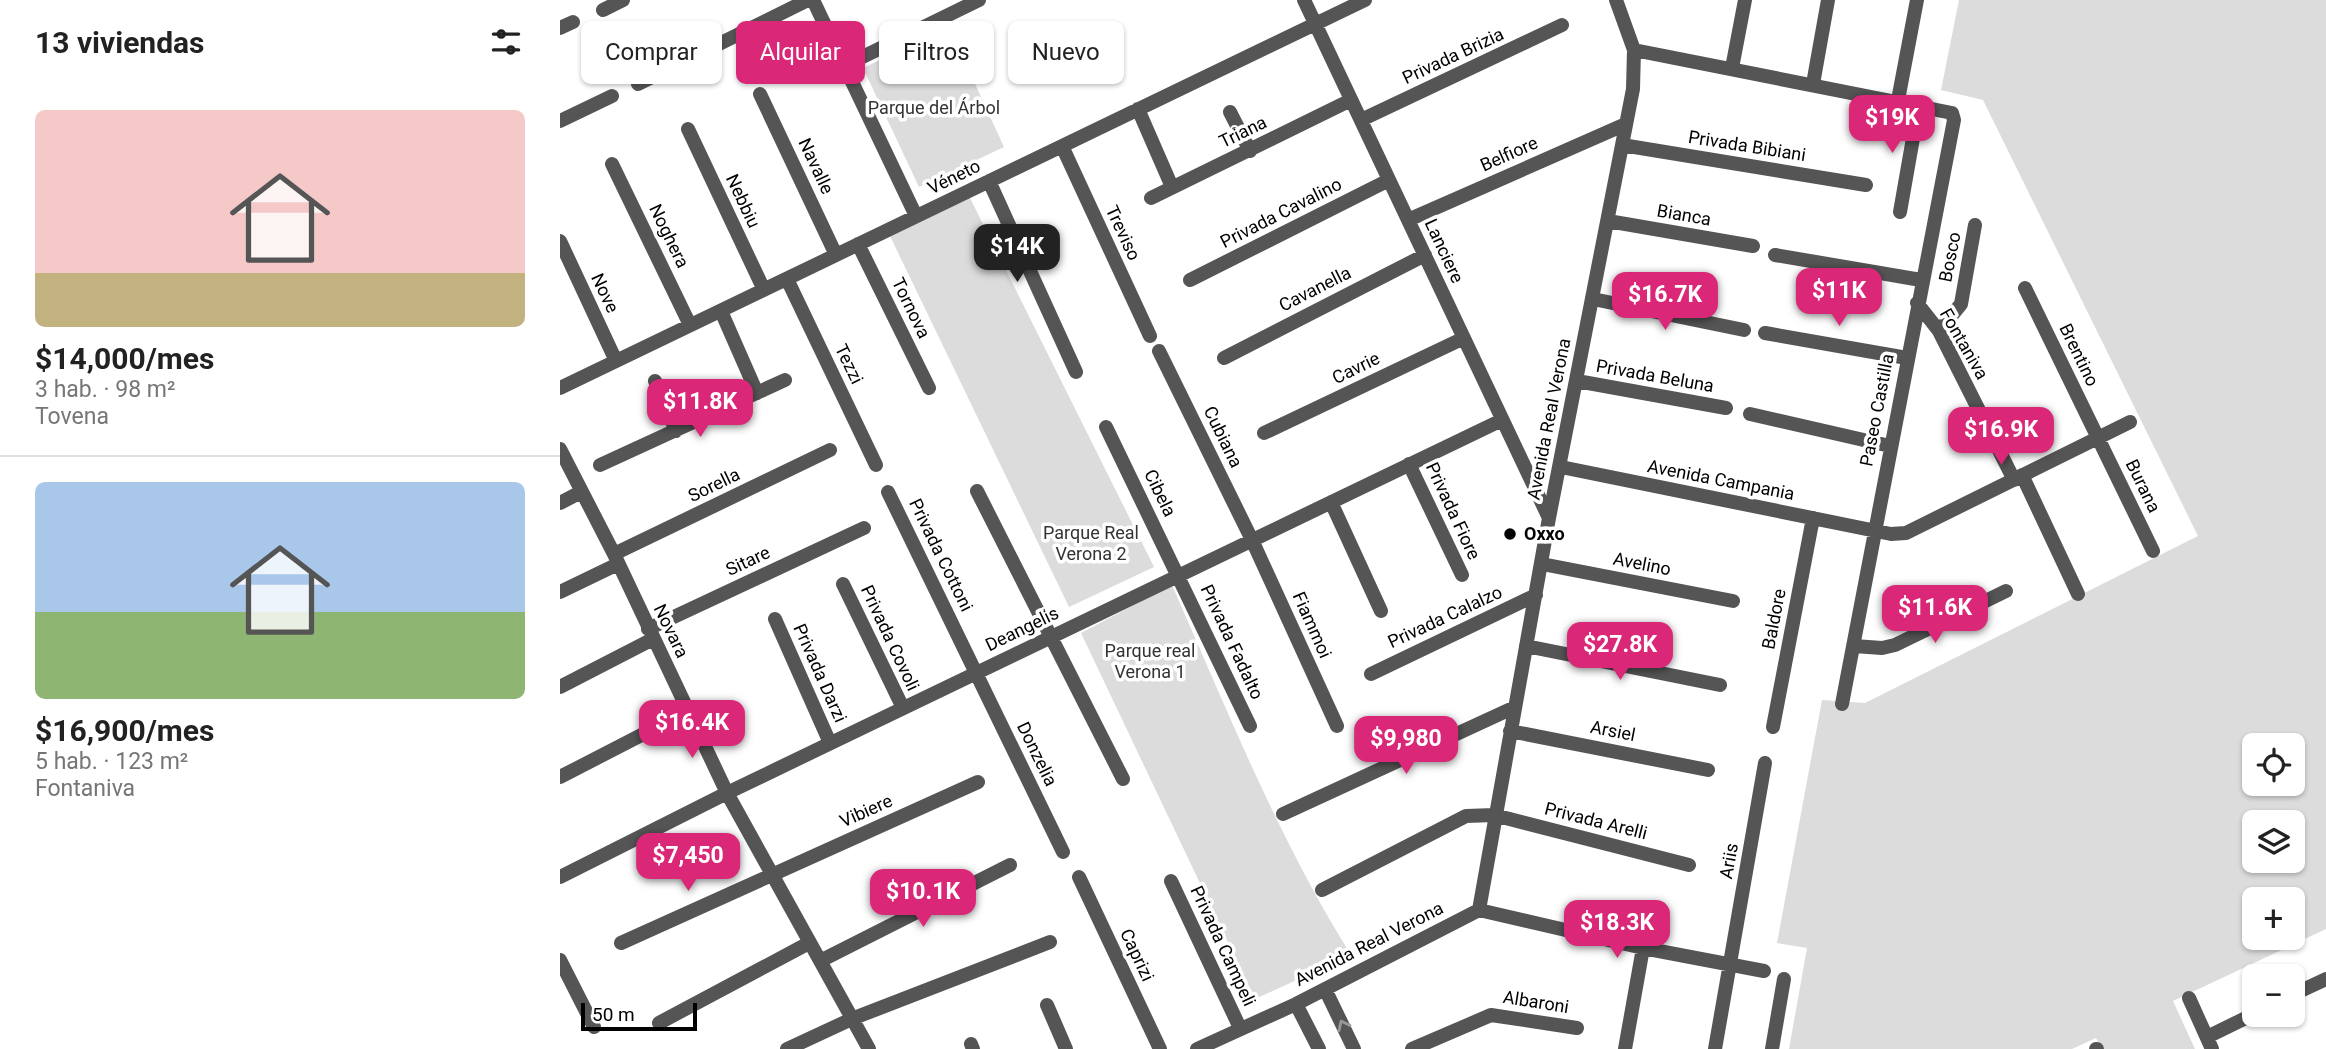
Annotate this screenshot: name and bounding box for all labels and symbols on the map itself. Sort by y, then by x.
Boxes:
street label: Privada Brizia [1399,23,1507,88]
pin: $19K [1851,96,1933,155]
park label: Parque del Árbol [868,97,1000,118]
street label: Triana [1216,111,1270,152]
street label: Privada Bibiani [1687,126,1807,165]
street label: Belfiore [1477,132,1541,176]
street label: Navalle [794,135,838,197]
street label: Véneto [924,155,984,198]
street label: Nebbiu [722,171,765,231]
street label: Privada Cavalino [1217,173,1345,252]
street label: Bianca [1655,199,1713,230]
street label: Noghera [645,201,694,271]
street label: Treviso [1102,202,1145,264]
street label: Lanciere [1421,215,1468,286]
pin: $14K [976,224,1058,284]
street label: Bosco [1934,230,1965,284]
street label: Cavanella [1275,262,1354,316]
pin: $11K [1798,268,1880,328]
street label: Nove [587,270,624,316]
pin: $16.7K [1608,272,1722,332]
street label: Tornova [888,274,935,341]
street label: Fontaniva [1936,305,1993,383]
street label: Brentino [2055,320,2104,390]
street label: Avenida Real Verona [1523,336,1574,501]
street label: Tezzi [831,340,868,387]
street label: Cavrie [1329,347,1383,388]
street label: Paseo Castilla [1855,352,1898,468]
street label: Privada Beluna [1594,355,1716,396]
pin: $11.8K [643,380,757,439]
street label: Cubiana [1200,403,1247,471]
pin: $16.9K [1944,407,2058,467]
street label: Avenida Campania [1646,455,1796,504]
street label: Burana [2122,456,2165,516]
street label: Privada Fiore [1422,459,1485,563]
street label: Sorella [684,463,743,506]
street label: Cibela [1140,466,1181,520]
street label: Privada Cottoni [905,495,978,615]
park label: Parque Real Verona 2 [1043,522,1139,564]
place label: Oxxo [1524,523,1565,544]
marker: Oxxo [1502,526,1518,542]
street label: Sitare [722,541,773,580]
street label: Avelino [1611,548,1673,579]
street label: Privada Fadalto [1197,581,1268,703]
street label: Privada Calalzo [1384,581,1505,652]
street label: Privada Covoli [857,582,924,694]
pin: $11.6K [1878,586,1992,645]
street label: Baldore [1757,587,1790,651]
street label: Fiammoi [1289,588,1336,661]
street label: Novara [650,601,693,661]
street label: Deangelis [982,602,1062,655]
street label: Privada Darzi [789,620,852,725]
pin: $27.8K [1563,622,1677,682]
park label: Parque real Verona 1 [1105,640,1195,682]
pin: $16.4K [635,700,749,760]
pin: $9,980 [1349,716,1463,776]
street label: Arsiel [1589,716,1637,745]
street label: Donzelia [1013,718,1062,789]
street label: Vibiere [836,790,895,831]
street label: Privada Arelli [1543,798,1650,843]
pin: $7,450 [631,834,745,893]
street label: Ariis [1715,841,1742,880]
pin: $10.1K [866,870,980,929]
street label: Privada Campeli [1186,882,1261,1009]
street label: Avenida Real Verona [1291,897,1447,990]
pin: $18.3K [1560,900,1674,960]
street label: Caprizi [1116,925,1159,984]
street label: Albaroni [1502,986,1571,1017]
scale bar [581,1000,696,1032]
one-way arrow [1337,1020,1351,1032]

